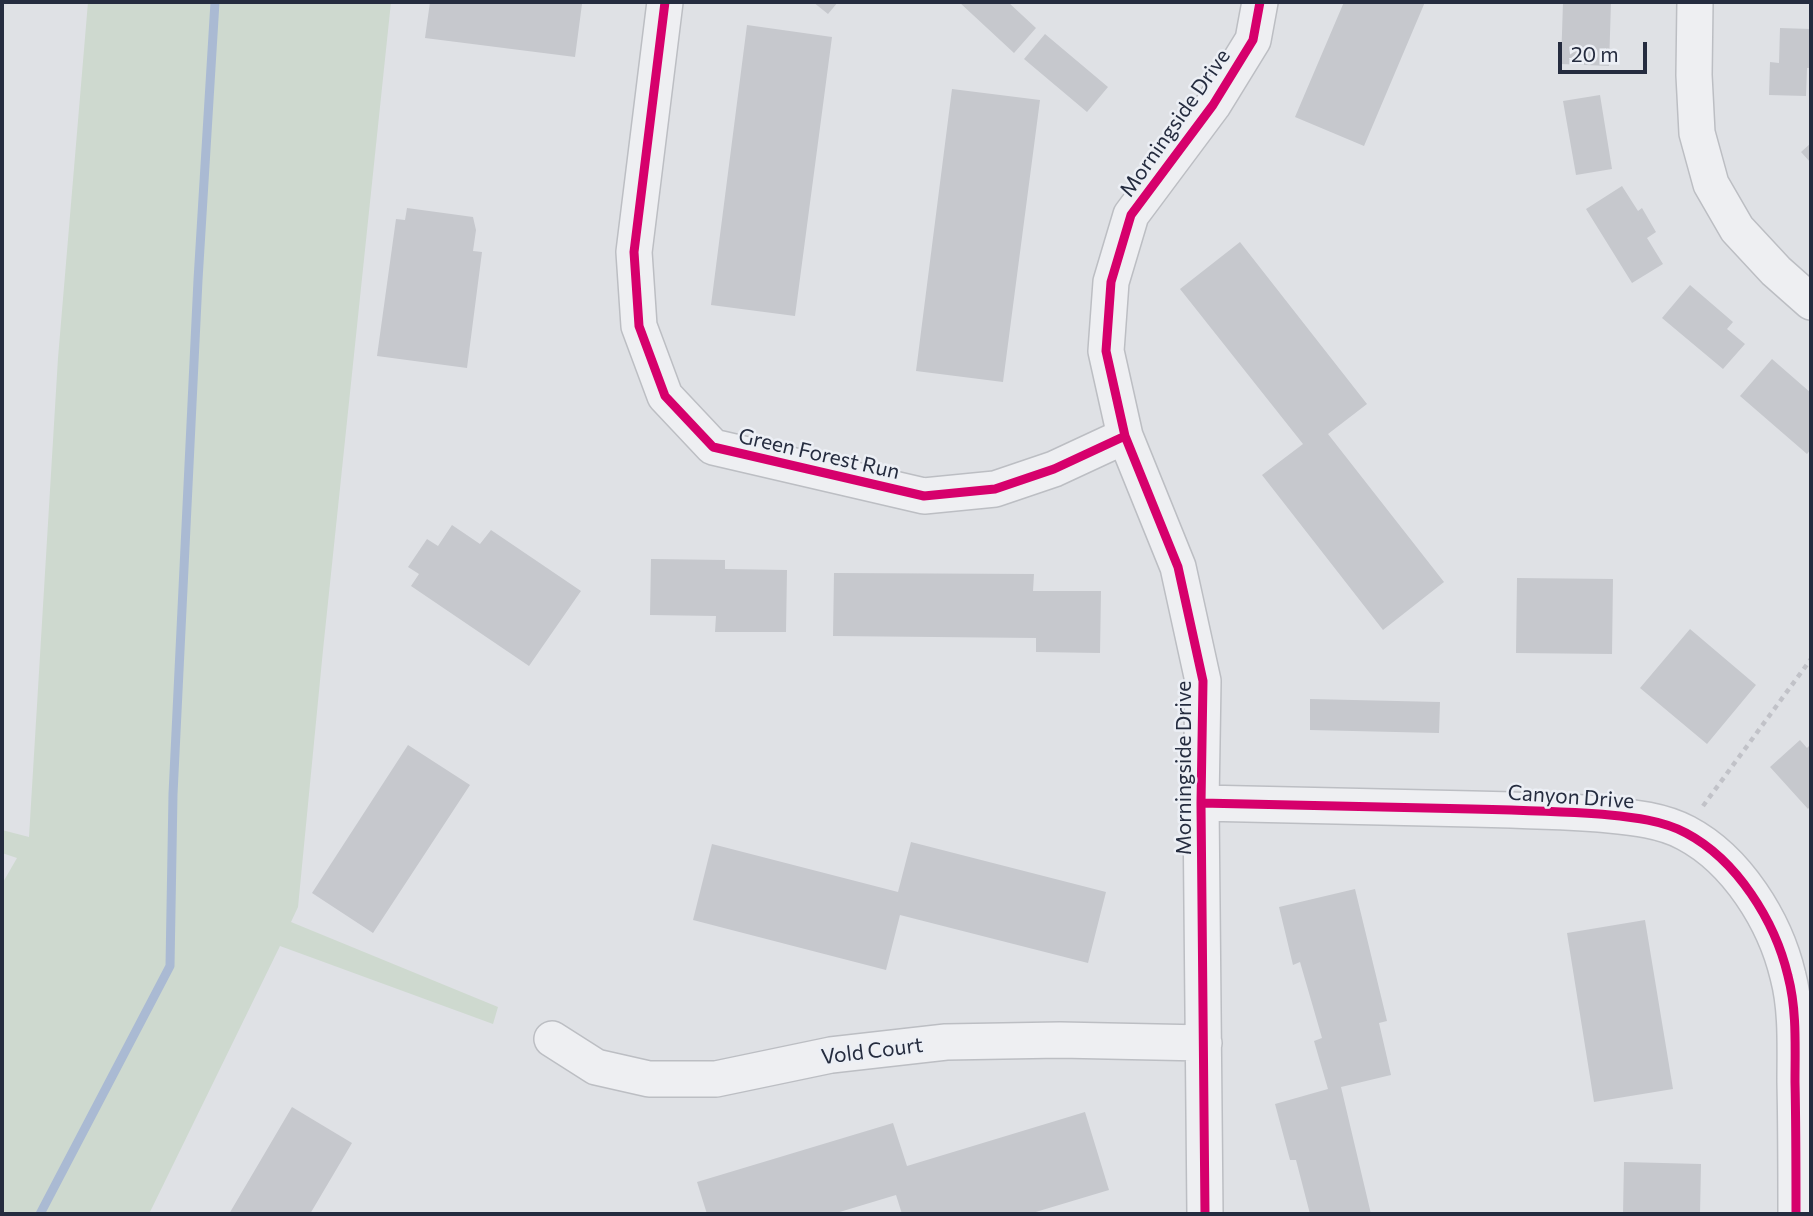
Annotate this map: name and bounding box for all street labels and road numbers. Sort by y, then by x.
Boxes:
street label: Morningside Drive [1115,44,1235,202]
street label: Green Forest Run [736,423,902,485]
street label: Morningside Drive [1171,681,1197,855]
street label: Canyon Drive [1507,780,1635,814]
street label: Vold Court [820,1032,924,1070]

